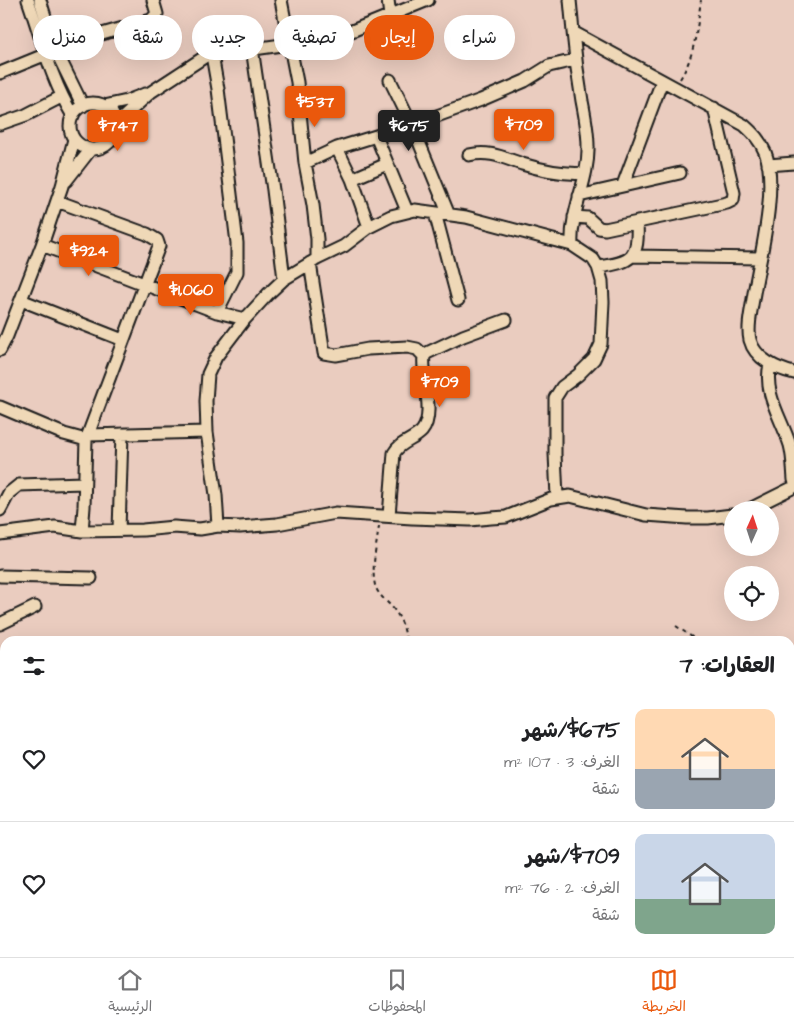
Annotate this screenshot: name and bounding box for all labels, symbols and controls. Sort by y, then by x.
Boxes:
chip: منزل [33,15,104,60]
chip: شقة [114,15,182,60]
chip: جديد [192,15,264,60]
chip: تصفية [274,15,354,60]
chip: إيجار [364,15,434,60]
chip: شراء [444,15,515,60]
pin: $537 [285,86,345,128]
text: $537 [296,91,334,113]
pin: $709 [494,108,554,151]
pin: $747 [88,110,148,152]
pin: $675 [379,110,439,152]
text: $709 [505,114,543,136]
text: $747 [98,115,138,137]
text: $675 [389,115,429,137]
pin: $924 [59,234,119,277]
text: $924 [70,240,108,262]
pin: $1,060 [150,274,232,316]
text: $1,060 [169,279,213,301]
pin: $709 [410,366,470,408]
text: $709 [421,371,459,393]
north arrow [724,501,779,556]
map controls [724,501,779,621]
button: locate [724,566,779,621]
text: العقارات: 7 [680,651,775,680]
icon: filters [20,652,48,680]
text: $675/شهر [523,716,620,745]
icon: home [675,729,735,789]
icon: heart [20,745,48,773]
text: الغرف: 3 · 107 m² [504,751,620,773]
text: شقة [592,778,620,800]
text: $709/شهر [526,842,620,871]
icon: home [675,854,735,914]
icon: heart [20,870,48,898]
text: الغرف: 2 · 76 m² [505,877,620,899]
text: شقة [592,904,620,926]
tab: الرئيسية [108,966,152,1019]
tab: المحفوظات [368,966,426,1019]
tab: الخريطة [642,966,686,1019]

